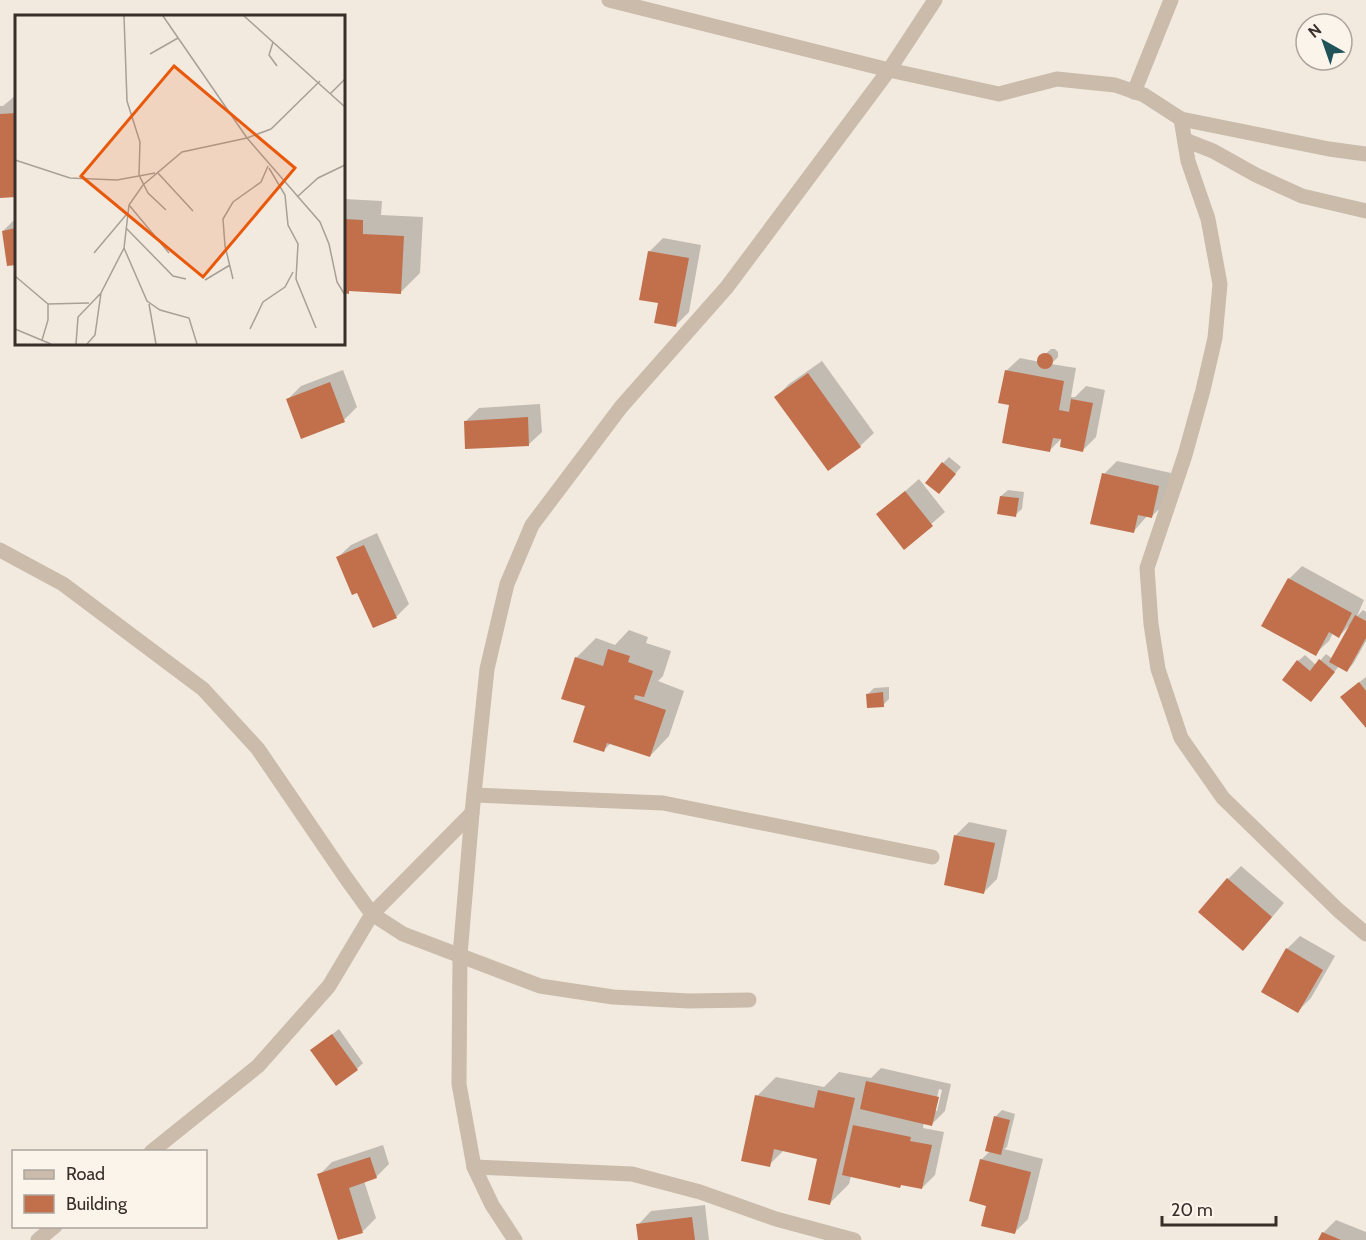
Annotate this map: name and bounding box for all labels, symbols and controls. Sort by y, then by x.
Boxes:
north arrow [1294,12,1354,72]
inset map [15,15,345,345]
text: N [1304,20,1325,42]
legend [12,1150,207,1228]
text: Road [66,1163,105,1185]
scale bar [1162,1189,1276,1227]
text: Building [66,1193,128,1215]
text: 20 m [1171,1199,1213,1221]

